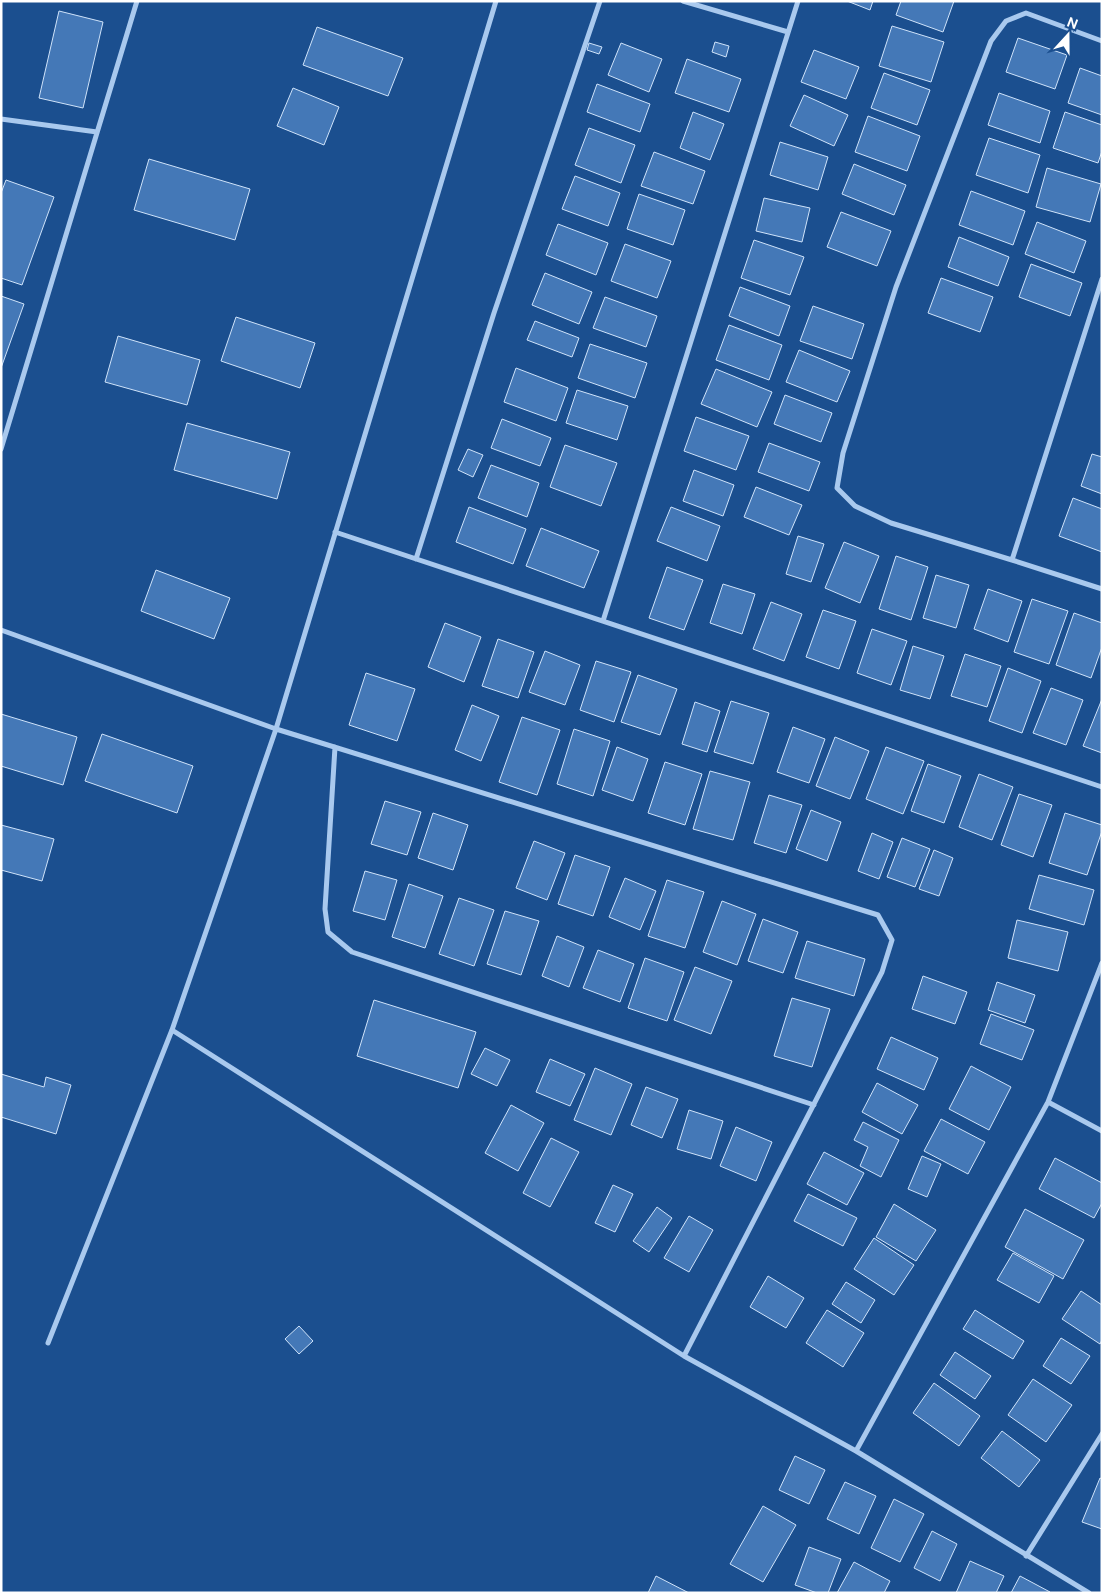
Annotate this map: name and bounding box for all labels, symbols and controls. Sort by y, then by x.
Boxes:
north arrow [1043,10,1093,60]
text: N [1065,13,1081,33]

